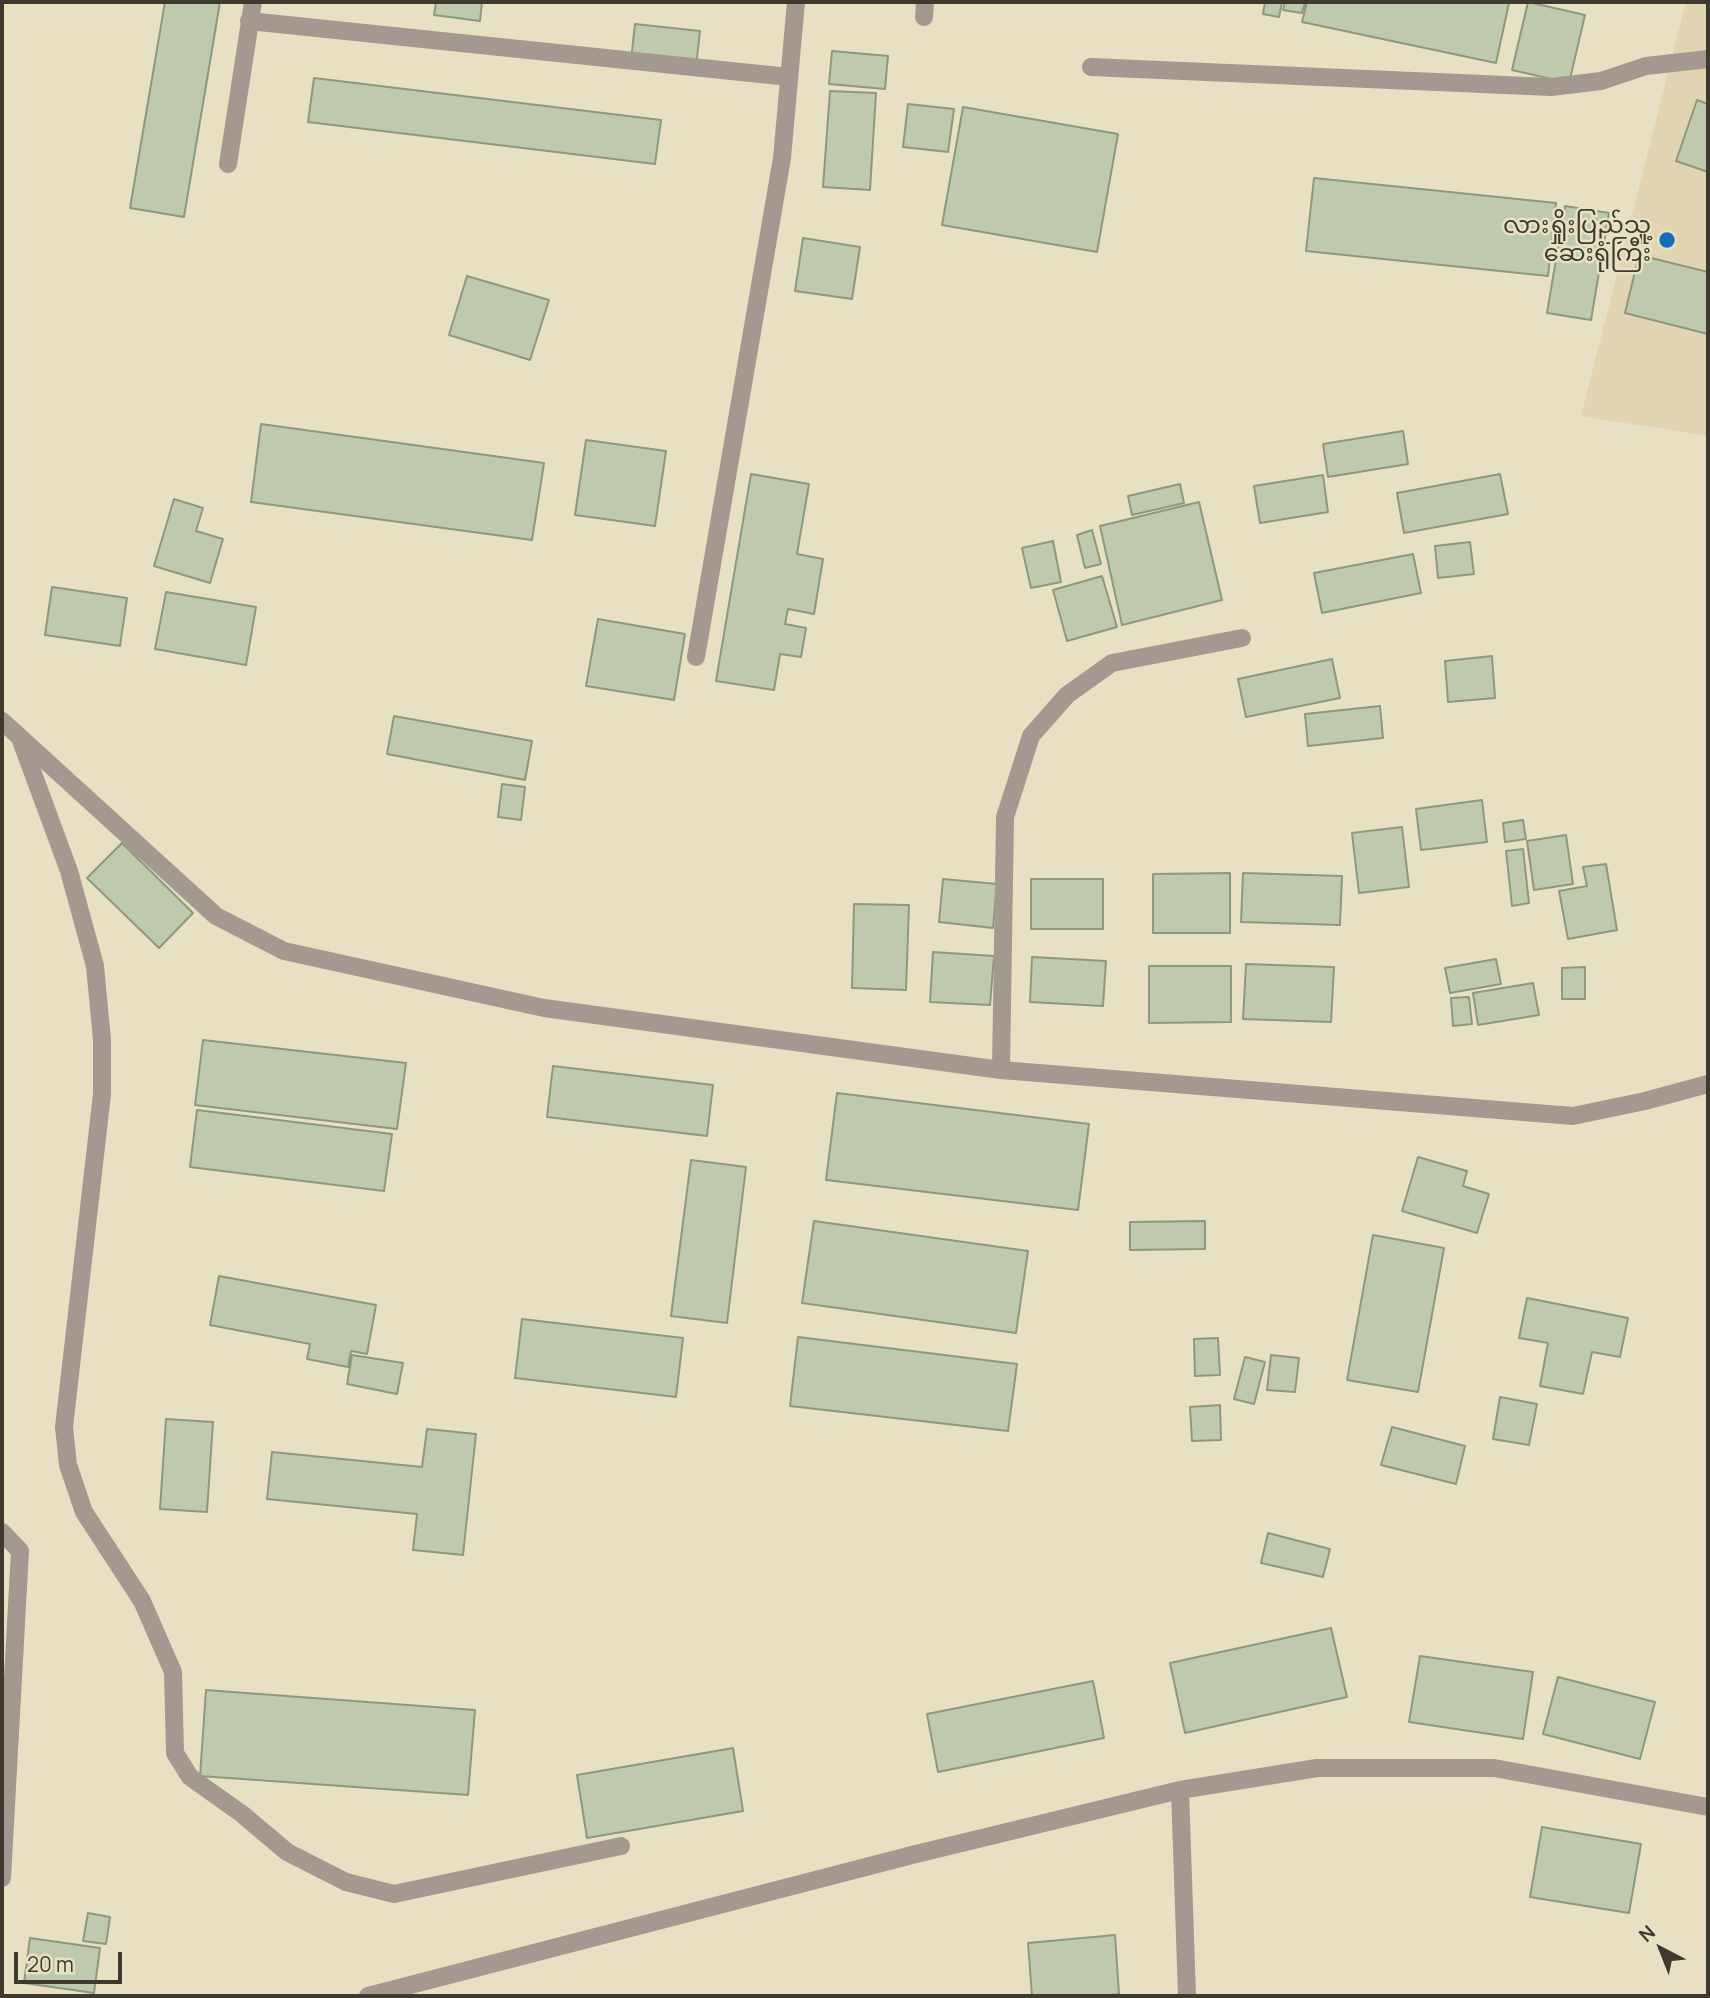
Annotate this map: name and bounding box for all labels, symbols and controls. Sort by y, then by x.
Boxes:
place label: လားရှိုးပြည်သူ့ ဆေးရုံကြီး [1503,212,1651,268]
marker: လားရှိုးပြည်သူ့ ဆေးရုံကြီး [1657,230,1677,250]
north arrow [1626,1914,1696,1984]
text: N [1633,1919,1661,1948]
scale bar [18,1938,126,1982]
text: 20 m [27,1950,74,1978]

